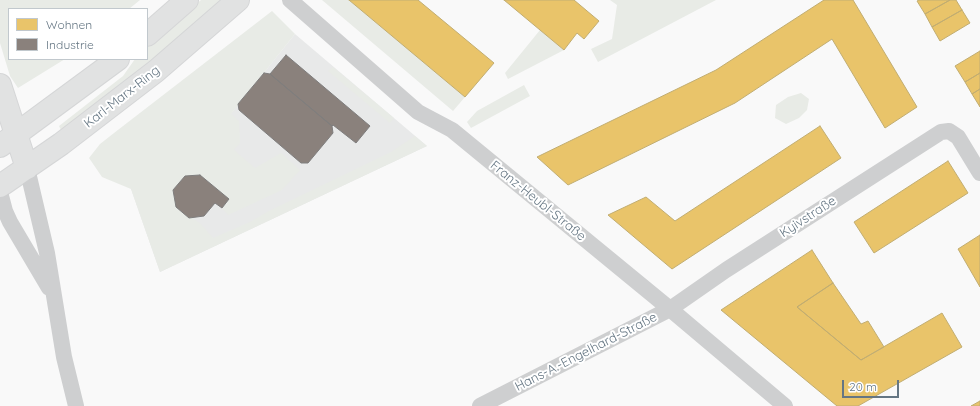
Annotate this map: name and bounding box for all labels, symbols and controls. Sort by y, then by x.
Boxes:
legend [8,8,148,60]
text: Wohnen [46,17,92,32]
text: Industrie [46,37,94,52]
street label: Karl-Marx-Ring [81,63,163,131]
street label: Franz-Heubl-Straße [487,158,589,244]
street label: Kyivstraße [777,193,839,241]
street label: Hans-A.-Engelhard-Straße [512,309,660,395]
scale bar [844,372,901,398]
text: 20 m [849,379,877,394]

